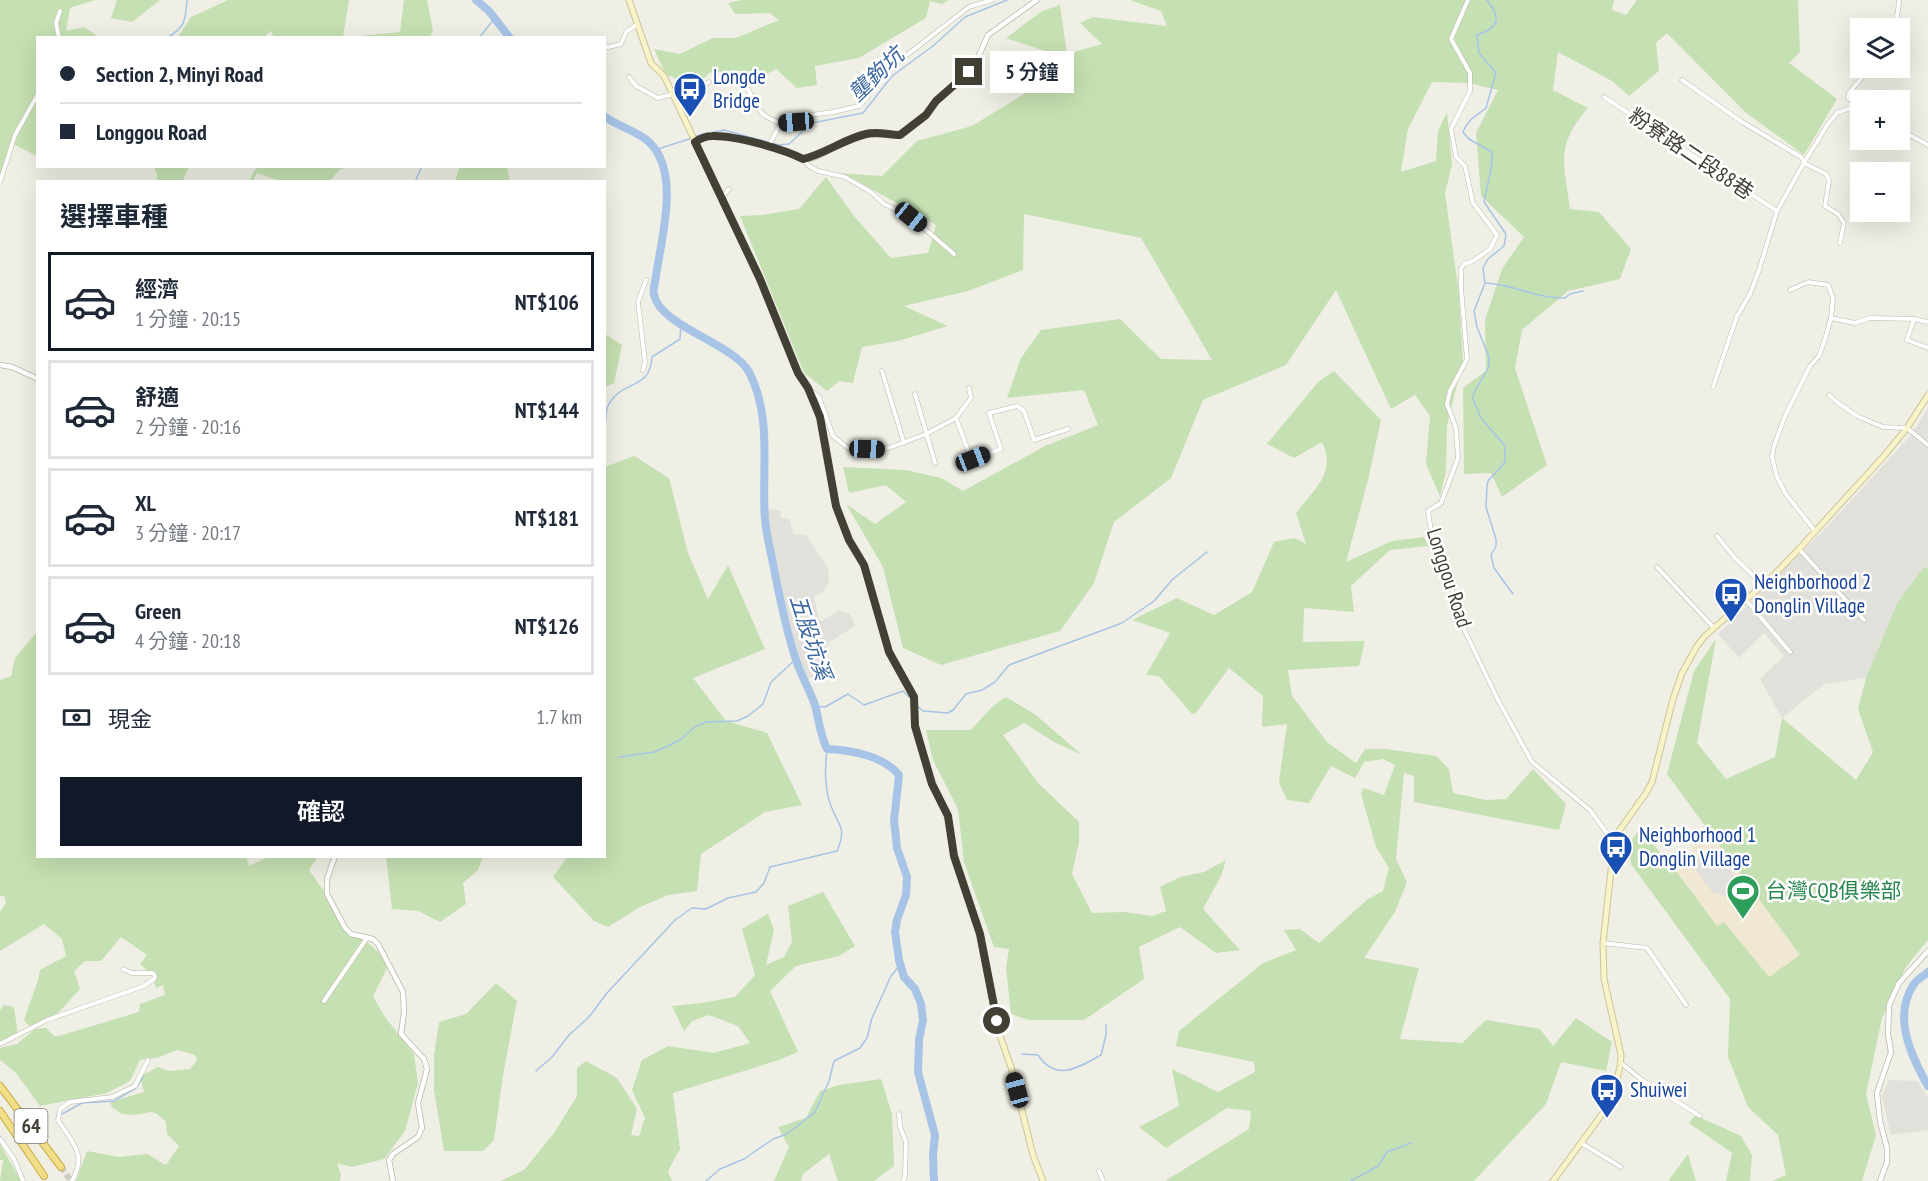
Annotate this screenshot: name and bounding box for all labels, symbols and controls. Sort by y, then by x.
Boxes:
map controls [1850,18,1910,222]
button: layers [1850,18,1910,78]
water label: 壟鉤坑 [843,39,912,107]
callout: 5 分鐘 [990,51,1074,93]
route end [955,58,982,85]
text: 5 分鐘 [1005,59,1059,85]
text: Section 2, Minyi Road [96,60,263,88]
place label: Longde Bridge [713,63,766,114]
bus stop icon: Longde Bridge [672,71,708,118]
button: + [1850,90,1910,150]
street label: 粉寮路二段88巷 [1624,102,1759,205]
car [777,112,815,132]
text: Longgou Road [96,118,207,146]
button: − [1850,162,1910,222]
text: 選擇車種 [60,199,168,233]
car [891,199,931,235]
icon: car [63,275,117,329]
text: 經濟 [135,275,179,303]
text: NT$106 [515,288,579,316]
text: 1 分鐘 · 20:15 [135,306,241,332]
icon: car [63,383,117,437]
text: 舒適 [135,383,179,411]
text: NT$144 [515,396,579,424]
text: 2 分鐘 · 20:16 [135,414,241,440]
car [849,439,885,459]
car [953,444,993,474]
text: XL [135,489,156,517]
icon: car [63,491,117,545]
text: NT$181 [515,504,579,532]
text: 3 分鐘 · 20:17 [135,520,241,546]
street label: Longgou Road [1421,525,1478,631]
place label: Neighborhood 2 Donglin Village [1754,568,1871,619]
bus stop icon: Neighborhood 2 Donglin Village [1713,576,1749,623]
water label: 五股坑溪 [784,591,839,686]
text: Green [135,597,181,625]
icon: car [63,599,117,653]
text: NT$126 [515,612,579,640]
text: 4 分鐘 · 20:18 [135,628,241,654]
icon: cash [60,701,93,734]
text: 1.7 km [536,704,582,730]
text: 現金 [108,705,152,733]
button: 確認 [60,777,582,846]
place label: Neighborhood 1 Donglin Village [1639,821,1756,872]
bus stop icon: Neighborhood 1 Donglin Village [1598,829,1634,876]
sports icon: 台灣CQB俱樂部 [1725,873,1761,920]
place label: 台灣CQB俱樂部 [1766,877,1902,904]
route start [983,1007,1010,1034]
car [1004,1070,1030,1110]
bus stop icon: Shuiwei [1589,1072,1625,1119]
place label: Shuiwei [1630,1076,1687,1103]
road number: 64 [15,1109,48,1143]

